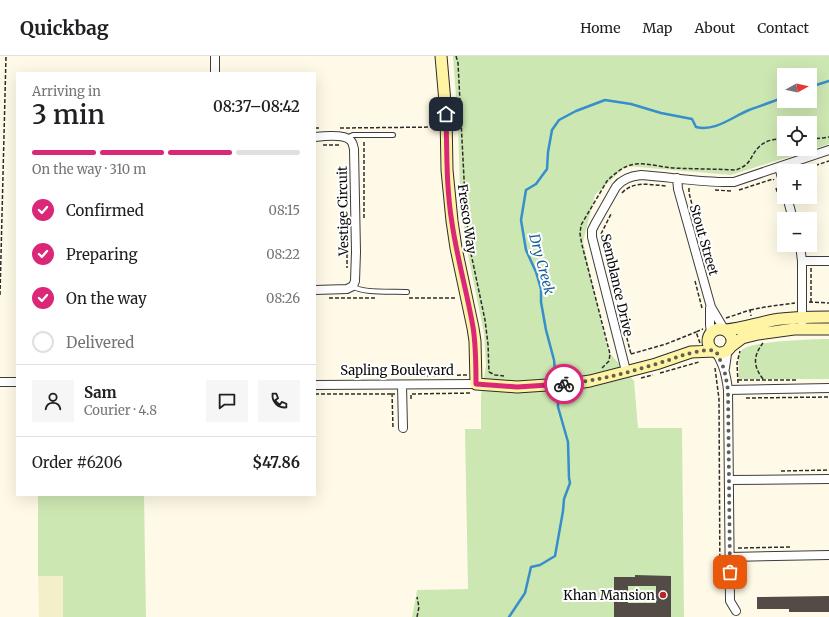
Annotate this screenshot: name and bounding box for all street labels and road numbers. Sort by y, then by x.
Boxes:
street label: Vestige Circuit [334,166,352,257]
street label: Fresco Way [454,183,480,255]
street label: Stout Street [686,202,722,278]
street label: Semblance Drive [597,232,637,338]
street label: Sapling Boulevard [340,362,454,379]

